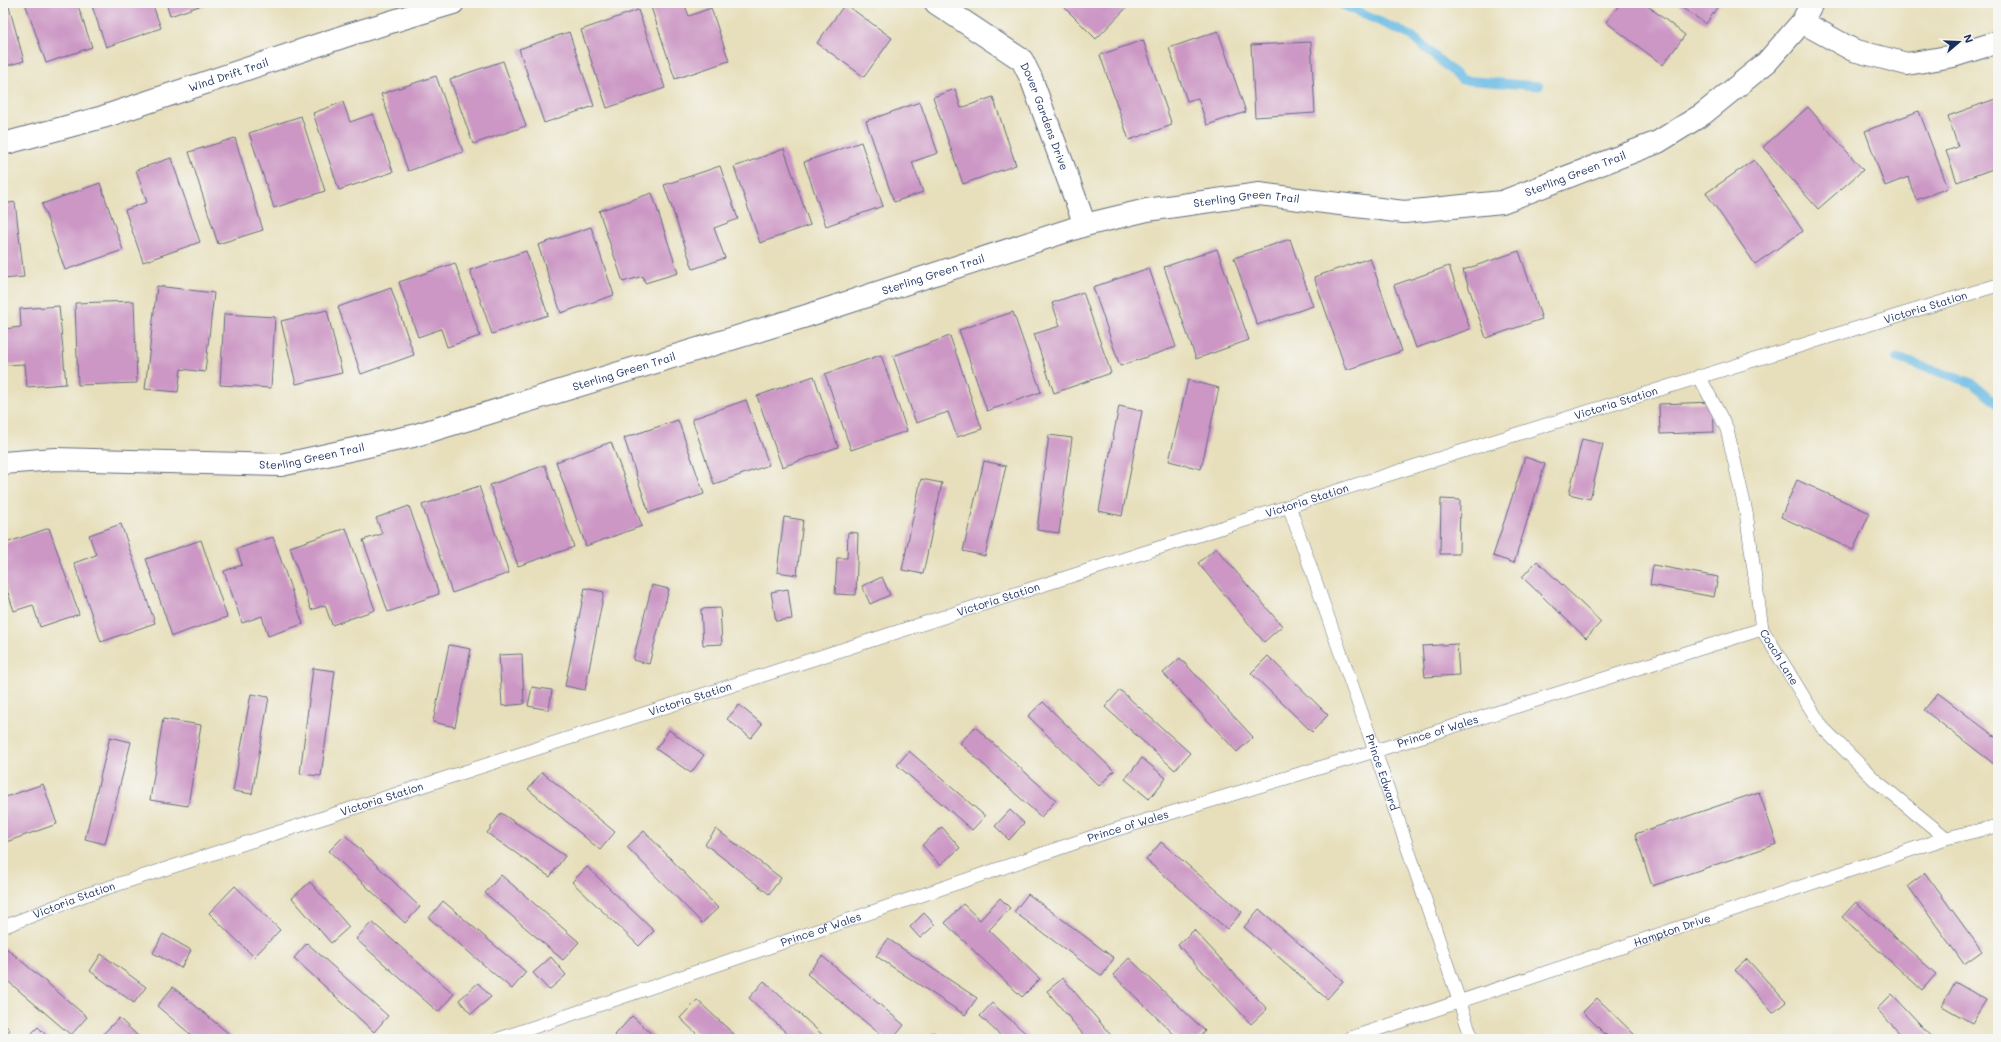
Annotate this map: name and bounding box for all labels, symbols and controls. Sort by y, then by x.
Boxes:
north arrow [1939,22,1979,62]
text: N [1960,32,1977,45]
street label: Wind Drift Trail [186,54,270,95]
street label: Dover Gardens Drive [1017,60,1072,172]
street label: Sterling Green Trail [1523,147,1628,200]
street label: Sterling Green Trail [1192,186,1301,210]
street label: Sterling Green Trail [880,250,986,298]
street label: Victoria Station [1882,287,1969,327]
street label: Sterling Green Trail [570,348,677,394]
street label: Victoria Station [1572,382,1659,423]
street label: Sterling Green Trail [259,439,366,472]
street label: Victoria Station [1263,480,1350,520]
street label: Victoria Station [955,578,1042,619]
street label: Coach Lane [1757,626,1803,688]
street label: Victoria Station [646,678,733,719]
street label: Prince of Wales [1395,711,1480,751]
street label: Prince Edward [1363,732,1402,812]
street label: Victoria Station [338,778,425,819]
street label: Prince of Wales [1085,806,1170,845]
street label: Victoria Station [31,878,117,922]
street label: Prince of Wales [778,908,863,950]
street label: Hampton Drive [1632,910,1713,949]

